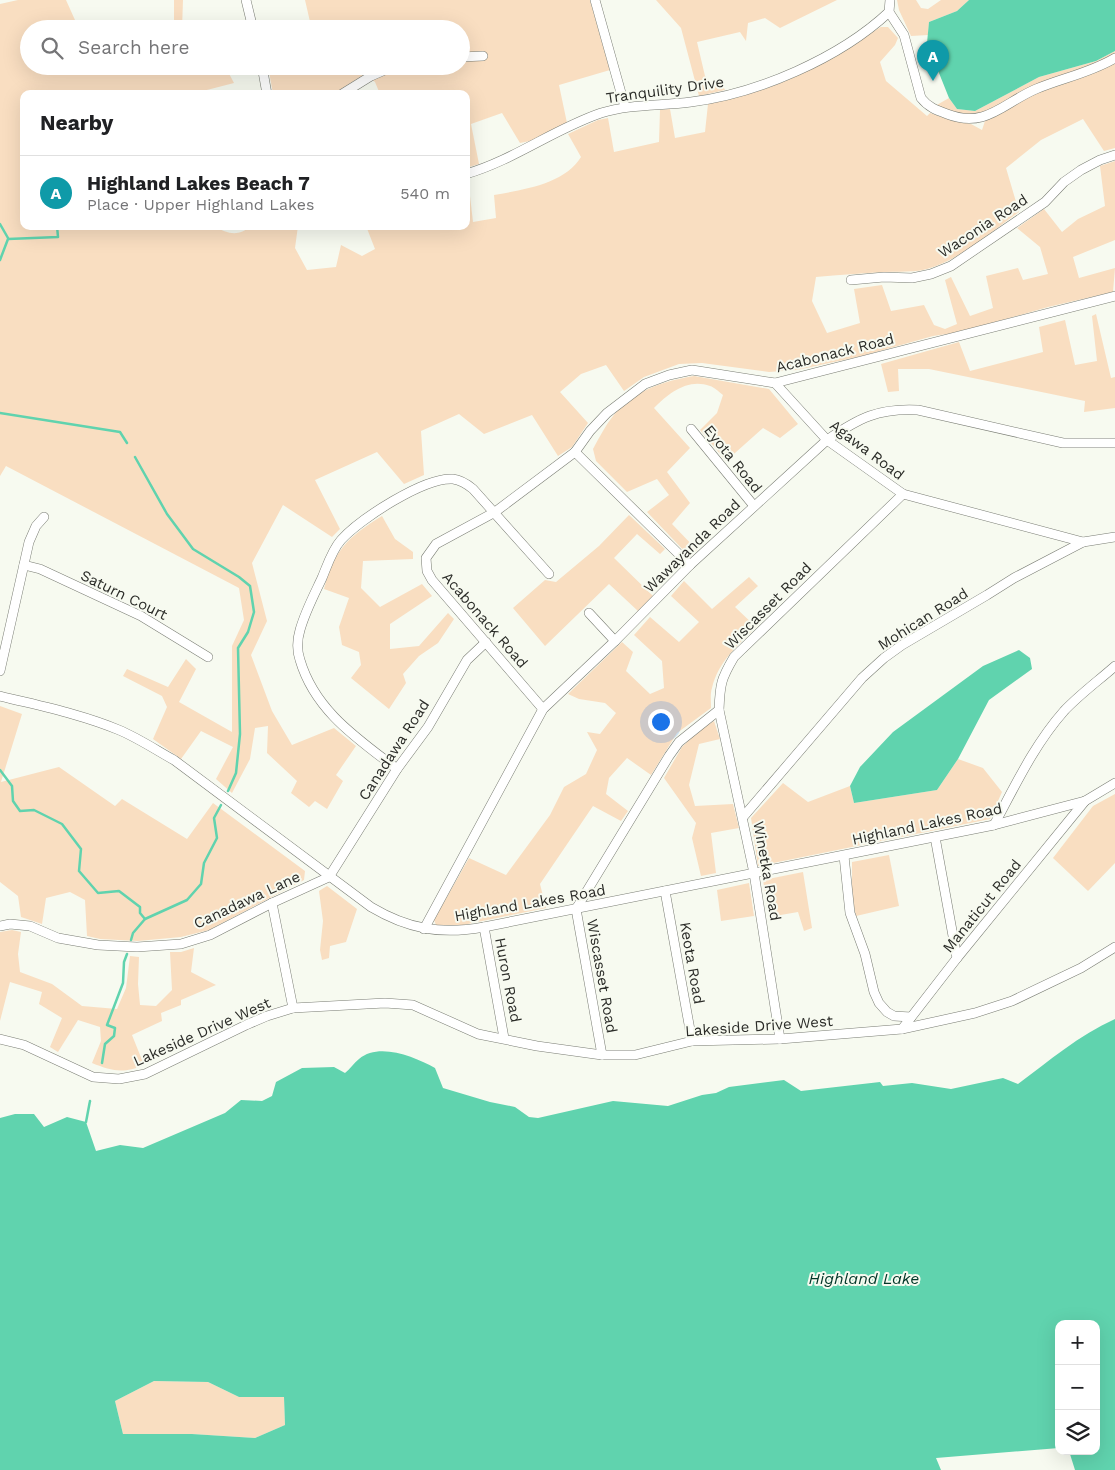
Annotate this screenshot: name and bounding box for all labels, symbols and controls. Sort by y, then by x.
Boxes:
search box [20,20,470,75]
icon: search [38,34,66,62]
text: Search here [78,36,189,59]
pin: A [917,40,949,81]
street label: Tranquility Drive [605,73,725,107]
text: Nearby [40,110,113,135]
text: Highland Lakes Beach 7 [87,172,310,195]
text: A [51,184,61,203]
text: 540 m [400,184,450,203]
street label: Waconia Road [935,190,1031,262]
text: Place · Upper Highland Lakes [87,195,314,214]
street label: Acabonack Road [774,330,896,376]
street label: Agawa Road [826,416,908,484]
street label: Eyota Road [700,422,766,496]
street label: Wawayanda Road [640,495,744,597]
street label: Wiscasset Road [721,559,815,653]
street label: Saturn Court [78,566,171,624]
street label: Acabonack Road [438,568,532,672]
street label: Mohican Road [875,584,971,654]
street label: Canadawa Road [355,696,433,804]
your location [648,709,674,735]
street label: Highland Lakes Road [850,799,1004,849]
street label: Winetka Road [749,820,785,922]
street label: Manaticut Road [939,856,1025,956]
street label: Canadawa Lane [191,867,303,933]
street label: Highland Lakes Road [453,881,607,925]
street label: Wiscasset Road [583,918,621,1034]
street label: Keota Road [676,921,708,1005]
street label: Huron Road [491,936,525,1024]
street label: Lakeside Drive West [131,993,274,1070]
street label: Lakeside Drive West [684,1012,834,1040]
water label: Highland Lake [809,1269,919,1288]
map controls [1055,1320,1100,1455]
button: + [1055,1320,1100,1365]
button: − [1055,1365,1100,1410]
button: layers [1055,1410,1100,1455]

